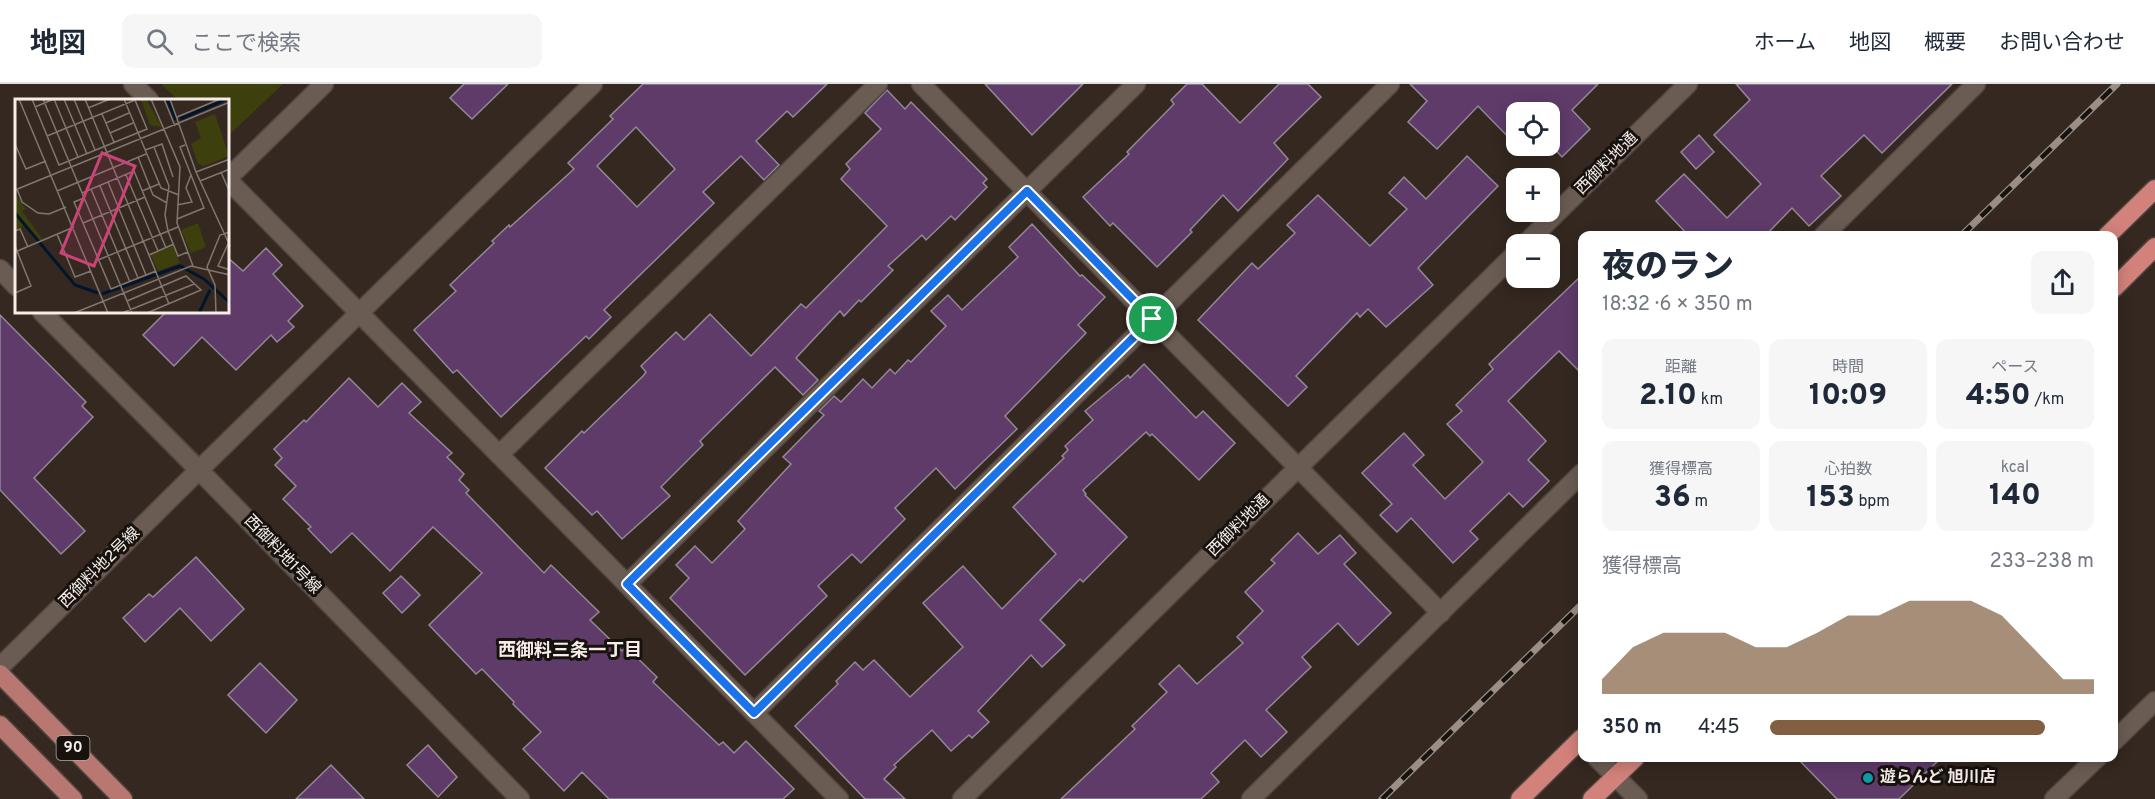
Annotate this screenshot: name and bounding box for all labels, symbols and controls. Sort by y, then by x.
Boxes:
search box [122,14,542,68]
icon: search [143,25,176,58]
text: 地図 [30,27,86,63]
text: ホーム [1754,30,1816,57]
text: 地図 [1849,30,1891,57]
text: 概要 [1924,30,1966,57]
text: お問い合わせ [1999,30,2125,57]
text: ここで検索 [191,31,301,58]
inset map [15,99,230,314]
map controls [1506,102,1560,288]
button: locate [1506,102,1560,156]
street label: 西御料地通 [1572,129,1642,199]
button: + [1506,168,1560,222]
button: − [1506,234,1560,288]
text: 夜のラン [1602,248,1734,290]
button: share [2031,251,2094,314]
text: 18:32 · 6 × 350 m [1602,292,1753,318]
pin [1126,293,1177,344]
icon: arrive [1135,302,1168,335]
text: 距離 [1665,358,1697,378]
text: 時間 [1832,358,1864,378]
text: ペース [1991,358,2039,378]
text: 2.10 [1639,378,1697,415]
text: 10:09 [1809,378,1887,415]
text: 4:50 [1966,378,2031,415]
text: km [1697,390,1723,410]
text: /km [2031,390,2064,410]
text: kcal [2001,458,2029,478]
text: 獲得標高 [1649,460,1713,480]
text: 心拍数 [1824,460,1872,480]
text: 140 [1989,478,2041,515]
text: 36 [1654,480,1691,517]
text: 153 [1806,480,1855,517]
street label: 西御料地通 [1204,491,1274,561]
text: m [1691,492,1708,512]
text: bpm [1855,492,1890,512]
street label: 西御料地1号線 [239,511,325,599]
street label: 西御料地2号線 [56,524,144,612]
text: 233–238 m [1989,549,2094,575]
text: 獲得標高 [1602,554,1682,580]
district label: 西御料三条一丁目 [498,640,642,663]
text: 350 m [1602,715,1662,741]
text: 4:45 [1698,715,1740,741]
road number: 90 [56,736,90,760]
place label: 遊らんど 旭川店 [1880,767,1996,788]
marker: 遊らんど 旭川店 [1861,771,1875,785]

